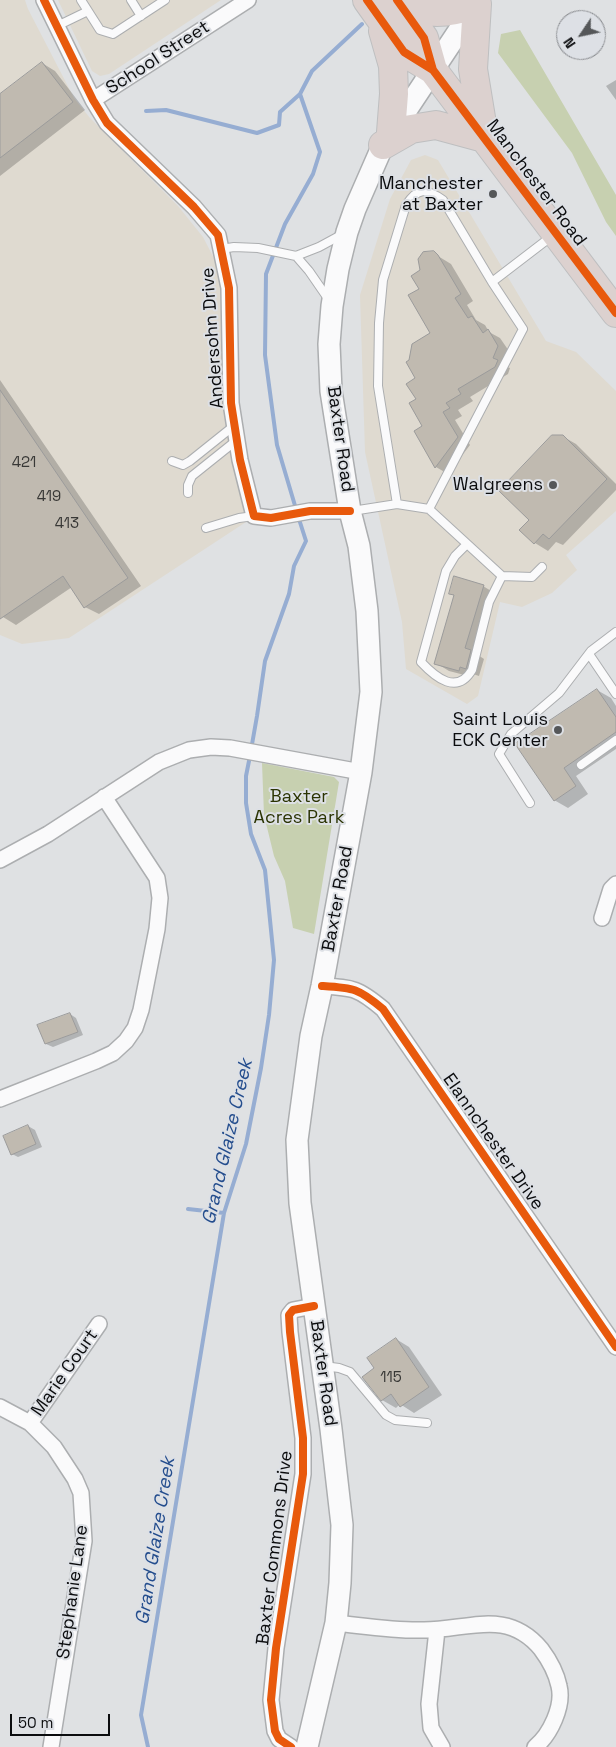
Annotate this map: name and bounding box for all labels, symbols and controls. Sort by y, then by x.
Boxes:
north arrow [556,10,606,60]
street label: School Street [102,17,214,99]
text: N [559,34,579,52]
street label: Manchester Road [481,115,591,251]
place label: Manchester at Baxter [379,173,483,215]
marker: Manchester at Baxter [487,188,499,200]
street label: Andersohn Drive [197,267,229,409]
street label: Baxter Road [322,384,358,494]
house number: 421 [12,454,36,472]
place label: Walgreens [453,474,543,496]
marker: Walgreens [547,479,559,491]
house number: 419 [37,488,61,506]
house number: 413 [55,515,79,533]
place label: Saint Louis ECK Center [452,709,548,752]
marker: Saint Louis ECK Center [552,724,564,736]
park label: Baxter Acres Park [254,786,344,829]
street label: Baxter Road [318,844,358,954]
water label: Grand Glaize Creek [198,1057,258,1227]
street label: Elannchester Drive [438,1070,548,1214]
street label: Baxter Road [305,1318,341,1428]
street label: Marie Court [27,1325,103,1421]
house number: 115 [380,1369,402,1387]
street label: Baxter Commons Drive [252,1449,298,1647]
water label: Grand Glaize Creek [132,1456,180,1626]
street label: Stephanie Lane [53,1524,93,1660]
scale bar [12,1704,112,1736]
text: 50 m [18,1713,53,1732]

